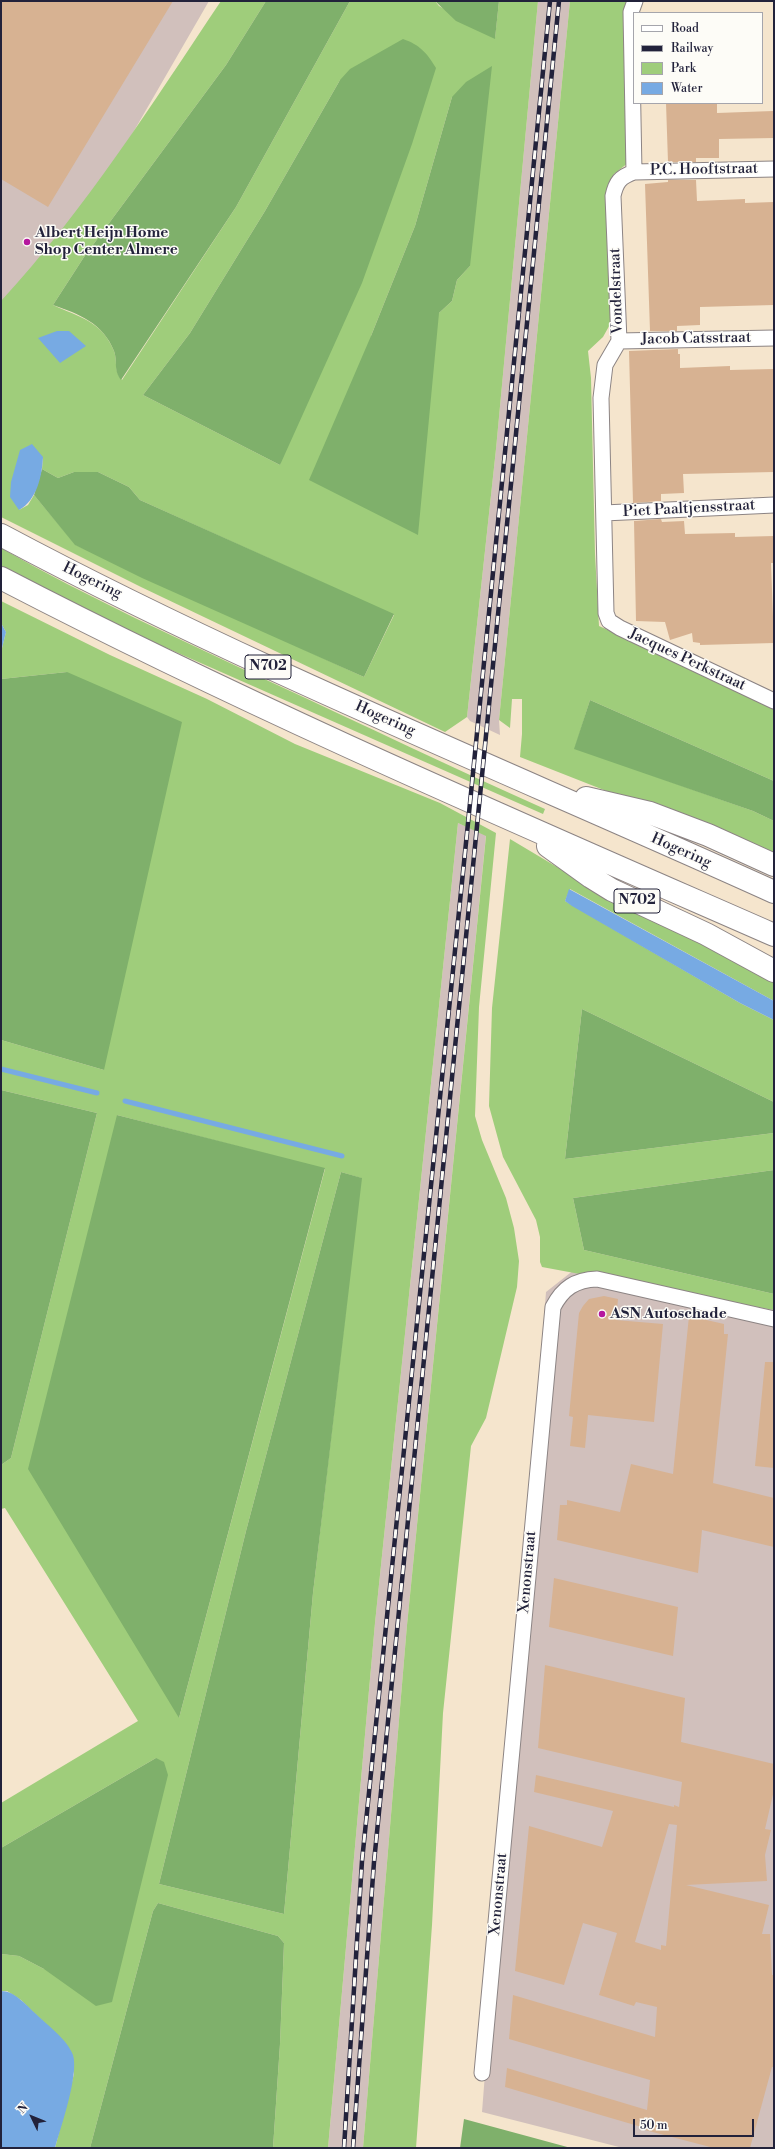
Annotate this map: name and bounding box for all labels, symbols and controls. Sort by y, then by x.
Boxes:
legend [633,12,763,104]
text: Road [671,21,699,36]
text: Railway [671,41,713,56]
text: Park [671,61,696,76]
text: Water [671,81,703,96]
street label: P.C. Hooftstraat [650,160,758,180]
place label: Albert Heijn Home Shop Center Almere [35,224,178,259]
marker: Albert Heijn Home Shop Center Almere [22,237,32,247]
street label: Vondelstraat [607,248,627,334]
street label: Jacob Catsstraat [641,329,751,349]
street label: Piet Paaltjensstraat [622,497,756,521]
street label: Hogering [59,559,125,603]
street label: Jacques Perkstraat [626,625,748,695]
road number: N702 [245,655,291,679]
street label: Hogering [352,698,418,740]
street label: Hogering [648,830,714,872]
road number: N702 [614,889,660,913]
place label: ASN Autoschade [610,1305,727,1323]
marker: ASN Autoschade [597,1309,607,1319]
street label: Xenonstraat [515,1530,541,1614]
street label: Xenonstraat [486,1852,512,1936]
north arrow [12,2097,52,2137]
text: N [15,2101,31,2117]
scale bar [635,2111,756,2137]
text: 50 m [640,2118,668,2133]

